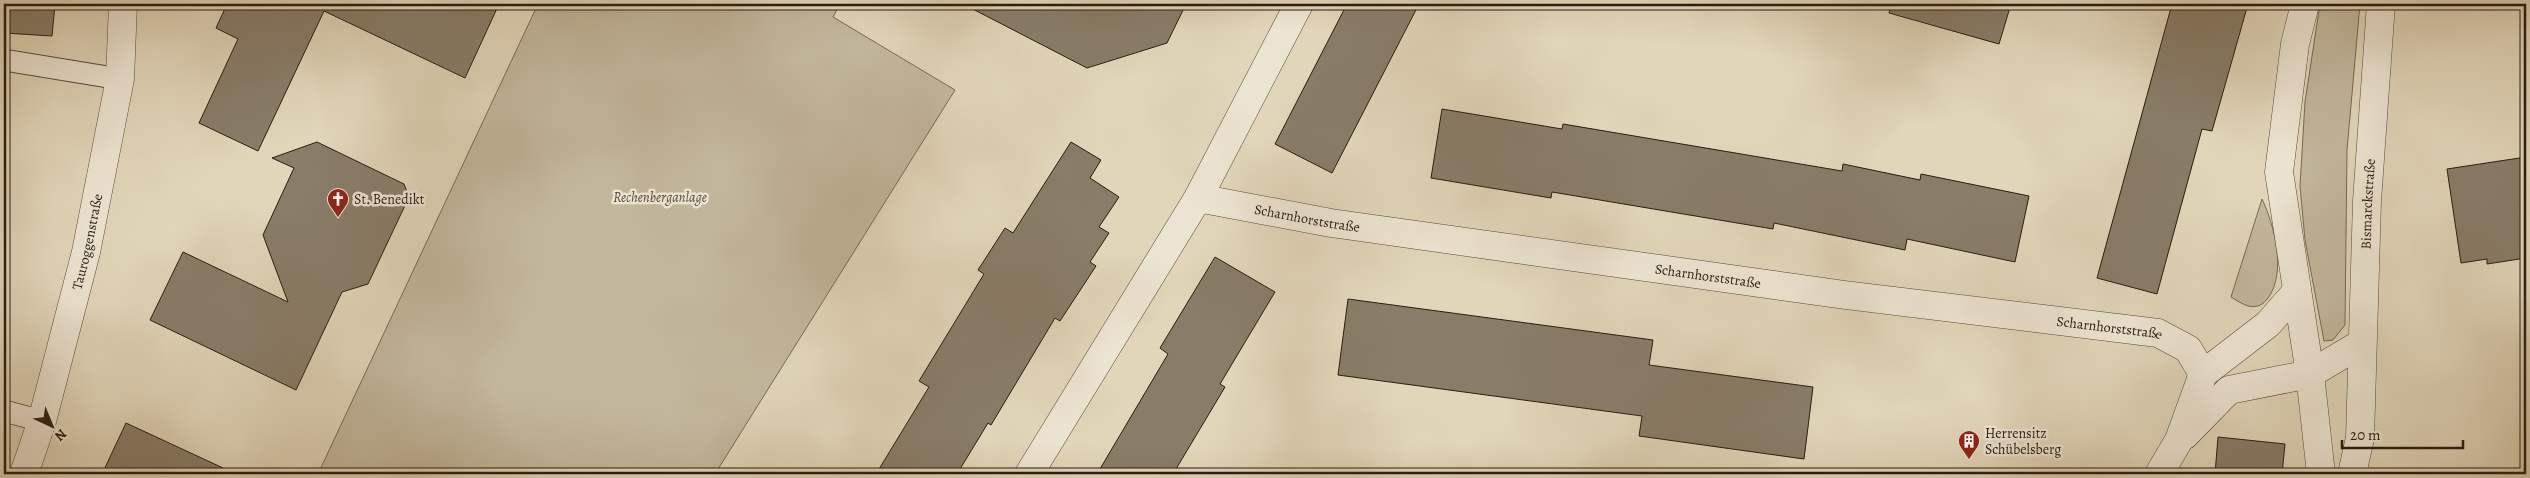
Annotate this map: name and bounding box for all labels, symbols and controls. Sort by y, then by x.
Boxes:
street label: Bismarckstraße [2357,158,2380,250]
church icon: St. Benedikt [326,187,350,218]
park label: Rechenberganlage [613,188,707,207]
place label: St. Benedikt [354,190,425,209]
street label: Tauroggenstraße [68,192,107,292]
street label: Scharnhorststraße [1253,200,1361,237]
street label: Scharnhorststraße [1654,259,1762,293]
street label: Scharnhorststraße [2055,312,2166,344]
north arrow [28,400,78,450]
scale bar [2342,418,2464,450]
place label: Herrensitz Schübelsberg [1985,424,2061,459]
text: N [50,425,71,445]
text: 20 m [2350,425,2381,445]
building icon: Herrensitz Schübelsberg [1957,429,1981,460]

